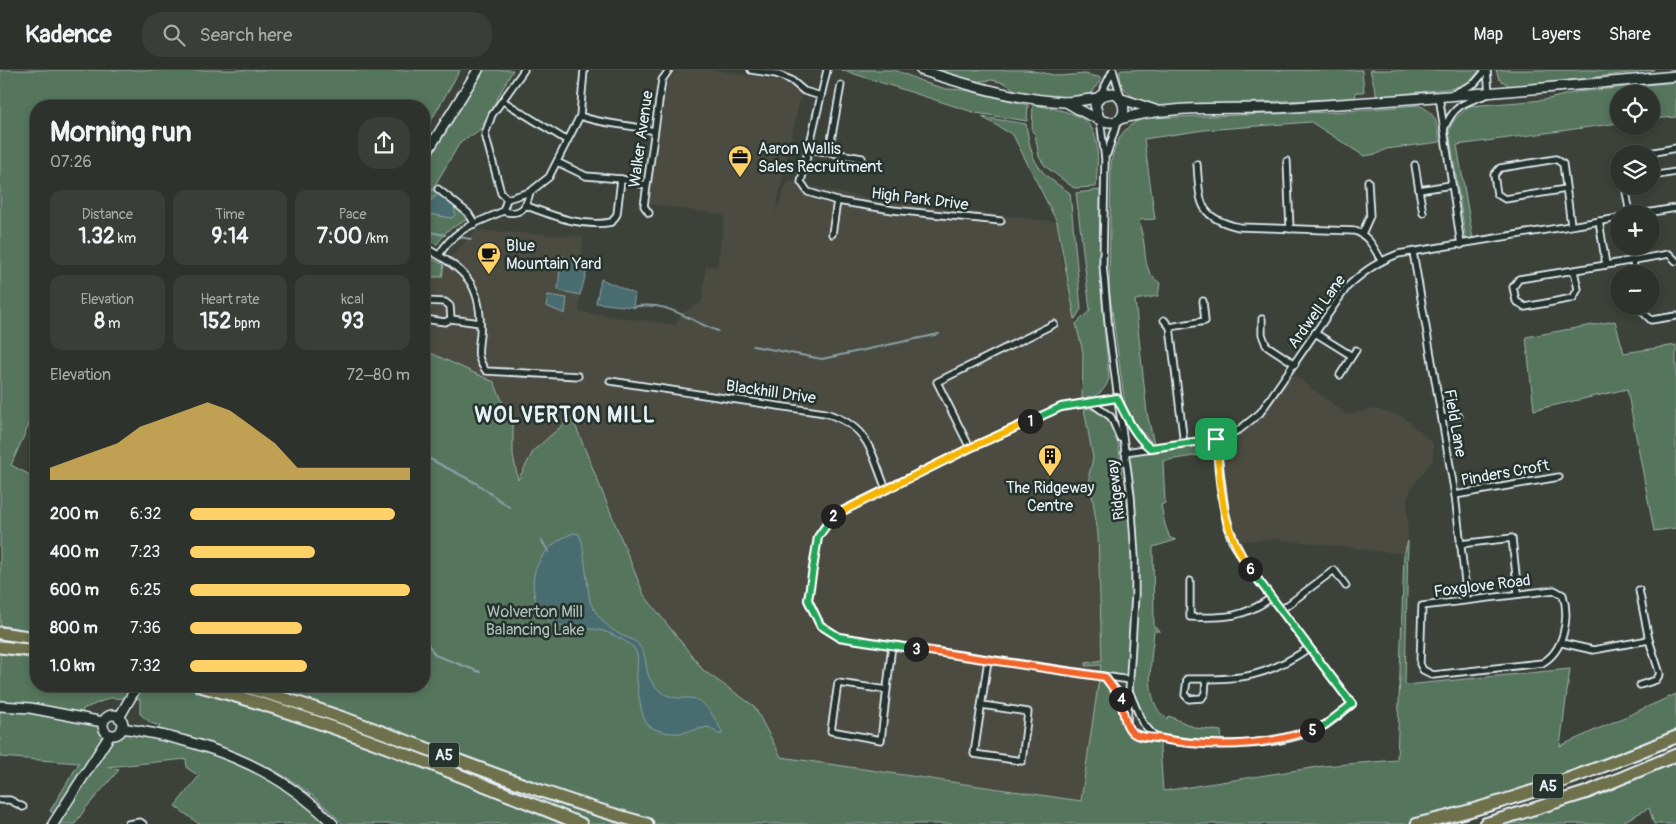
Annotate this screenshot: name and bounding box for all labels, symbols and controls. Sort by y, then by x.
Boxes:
search box [142,12,492,57]
text: Kadence [25,20,112,49]
icon: search [160,21,188,49]
text: Search here [200,23,292,47]
text: Map [1474,23,1503,46]
text: Layers [1531,23,1581,46]
text: Share [1609,23,1651,46]
map controls [1610,85,1660,315]
button: locate [1610,85,1660,135]
street label: Walker Avenue [624,89,658,189]
text: Morning run [50,115,192,150]
button: share [358,117,410,169]
place label: Aaron Wallis Sales Recruitment [758,139,883,177]
office icon: Aaron Wallis Sales Recruitment [727,144,753,178]
button: layers [1610,145,1660,195]
text: 07:26 [50,152,92,172]
street label: High Park Drive [870,183,970,215]
button: + [1610,205,1660,255]
text: Distance [82,206,133,223]
text: Time [215,206,245,223]
text: Pace [339,206,367,223]
text: 1.32 [79,223,115,250]
text: 9:14 [212,223,248,250]
text: 7:00 [317,223,362,250]
text: km [115,230,136,247]
text: /km [362,230,389,247]
place label: Blue Mountain Yard [506,236,602,274]
cafe icon: Blue Mountain Yard [476,241,502,275]
button: − [1610,265,1660,315]
street label: Ardwell Lane [1283,271,1350,352]
text: Elevation [81,291,134,308]
text: Heart rate [200,291,260,308]
text: kcal [341,291,364,308]
text: 8 [94,308,105,335]
text: 152 [200,308,231,335]
text: 93 [341,308,364,335]
text: m [105,315,120,332]
text: bpm [231,315,260,332]
text: Elevation [50,365,111,385]
text: 72–80 m [346,365,410,385]
street label: Blackhill Drive [724,376,817,408]
street label: Field Lane [1439,388,1471,459]
district label: WOLVERTON MILL [474,402,656,429]
pin: 1 [1018,408,1042,434]
text: 1 [1028,413,1033,430]
pin [1195,418,1237,460]
icon: arrive [1202,425,1230,453]
building icon: The Ridgeway Centre [1037,443,1063,477]
street label: Pinders Croft [1459,455,1552,491]
street label: Ridgeway [1102,458,1130,521]
place label: The Ridgeway Centre [1006,478,1094,516]
text: 200 m [50,504,98,524]
text: 6:32 [130,504,161,524]
pin: 2 [820,504,846,528]
text: 2 [830,508,837,525]
text: 400 m [50,542,99,562]
text: 7:23 [130,542,160,562]
pin: 6 [1238,556,1262,582]
text: 6 [1246,561,1255,578]
street label: Foxglove Road [1433,570,1532,602]
text: 600 m [50,580,99,600]
text: 6:25 [130,580,161,600]
park label: Wolverton Mill Balancing Lake [486,602,584,640]
text: 800 m [50,618,98,638]
text: 7:36 [130,618,161,638]
pin: 3 [904,636,928,662]
text: 3 [913,641,920,658]
text: 1.0 km [50,656,95,676]
text: 7:32 [130,656,161,676]
pin: 4 [1108,686,1134,712]
text: 4 [1117,691,1126,708]
pin: 5 [1300,718,1324,742]
text: 5 [1309,722,1316,739]
road number: A5 [429,742,459,768]
road number: A5 [1533,774,1563,798]

